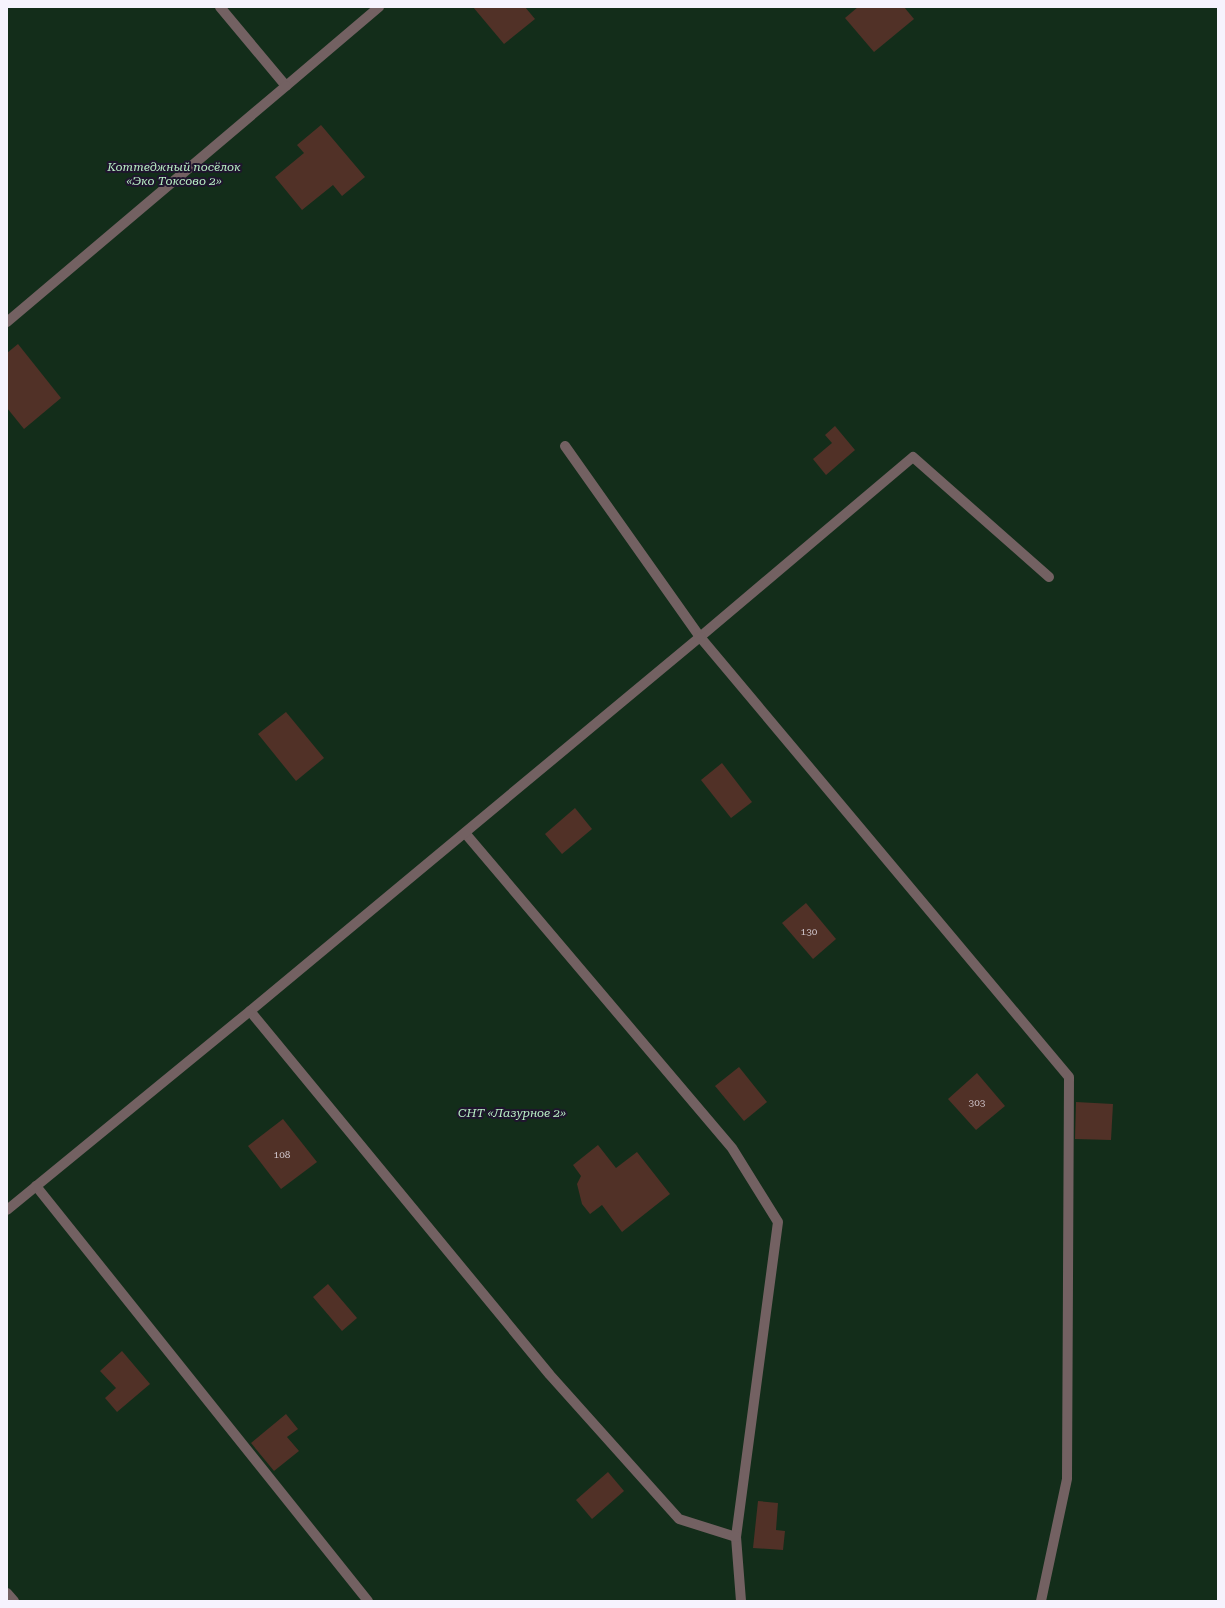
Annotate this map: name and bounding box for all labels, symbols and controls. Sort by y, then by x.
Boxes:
park label: Коттеджный посёлок «Эко Токсово 2» [106,160,241,188]
house number: 130 [801,926,818,937]
house number: 303 [969,1097,986,1108]
park label: СНТ «Лазурное 2» [458,1106,566,1120]
house number: 108 [274,1149,291,1160]

